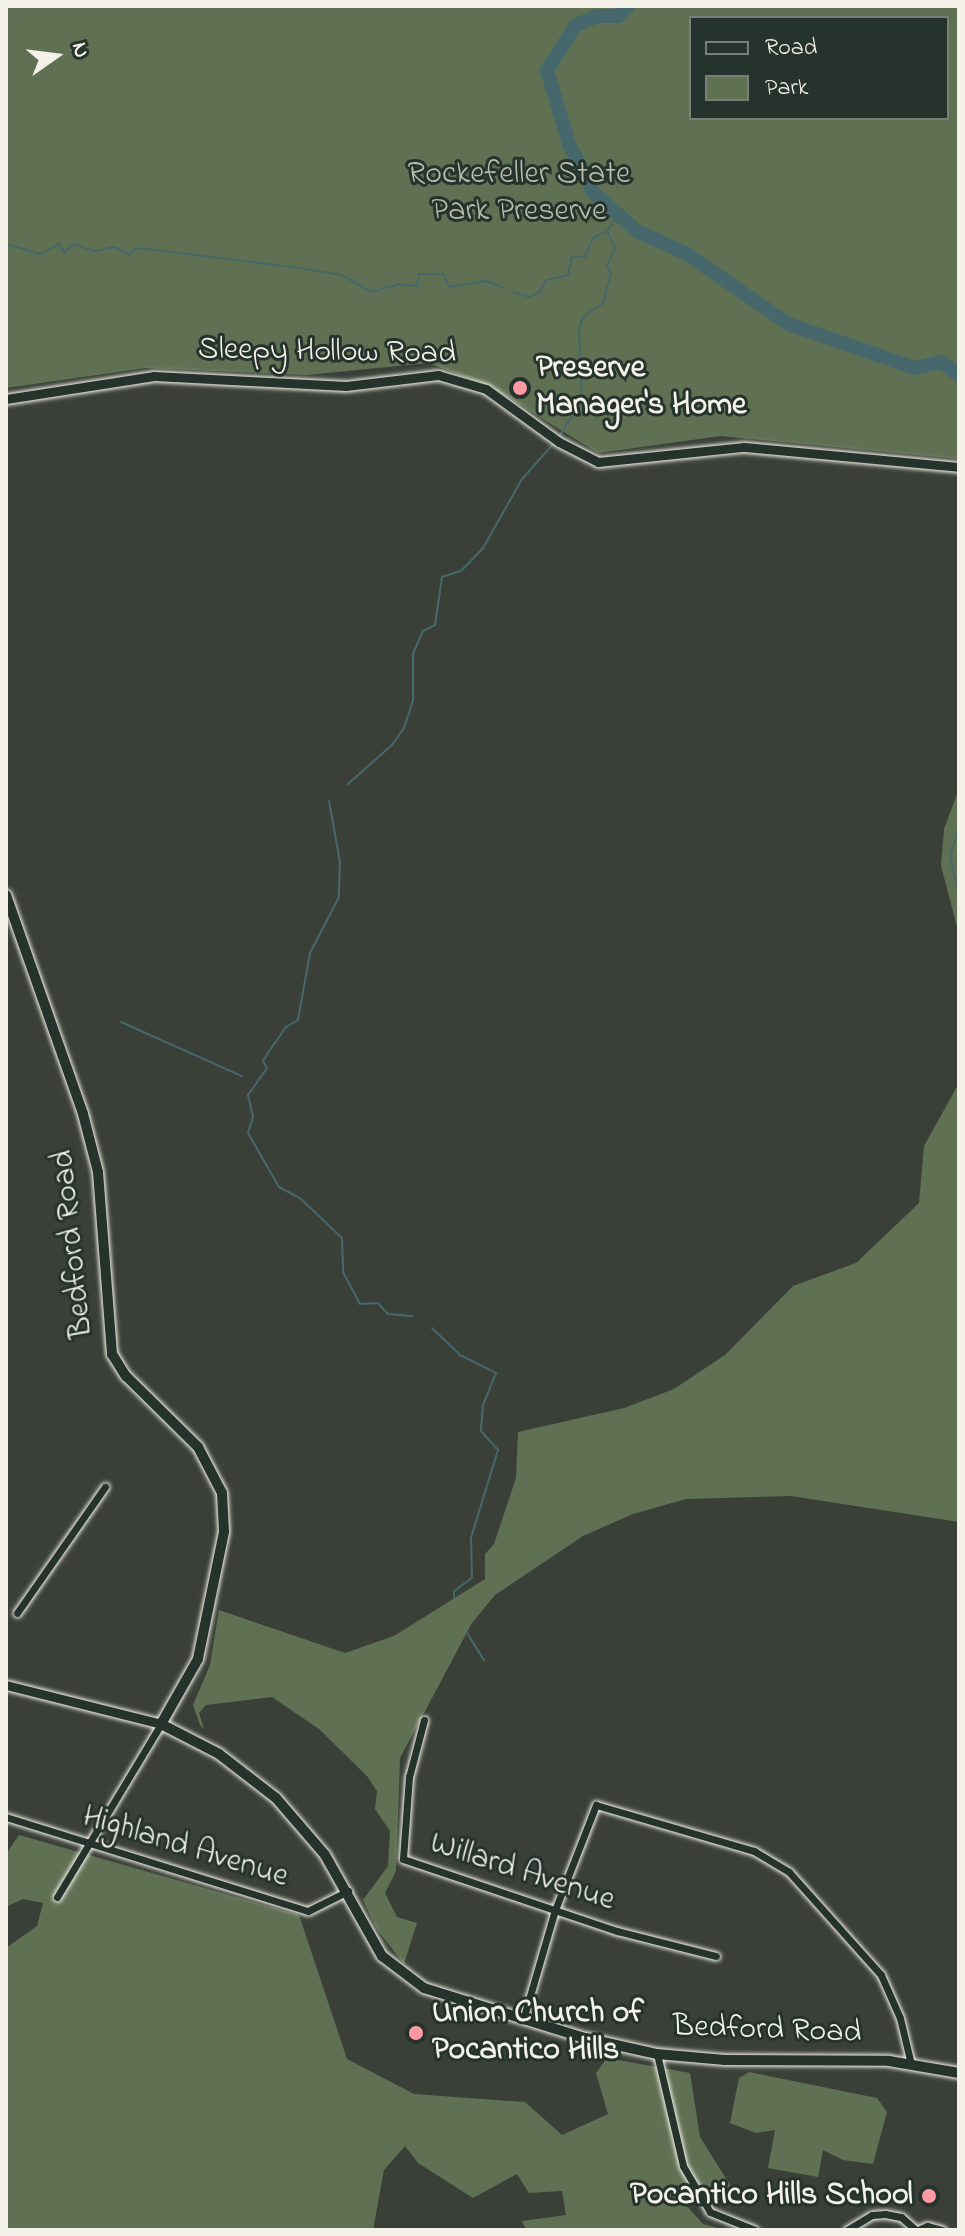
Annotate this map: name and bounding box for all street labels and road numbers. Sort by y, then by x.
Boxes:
street label: Sleepy Hollow Road [198,332,456,374]
street label: Bedford Road [45,1148,103,1340]
street label: Highland Avenue [78,1799,292,1897]
street label: Willard Avenue [425,1825,619,1921]
street label: Bedford Road [672,2009,862,2053]

